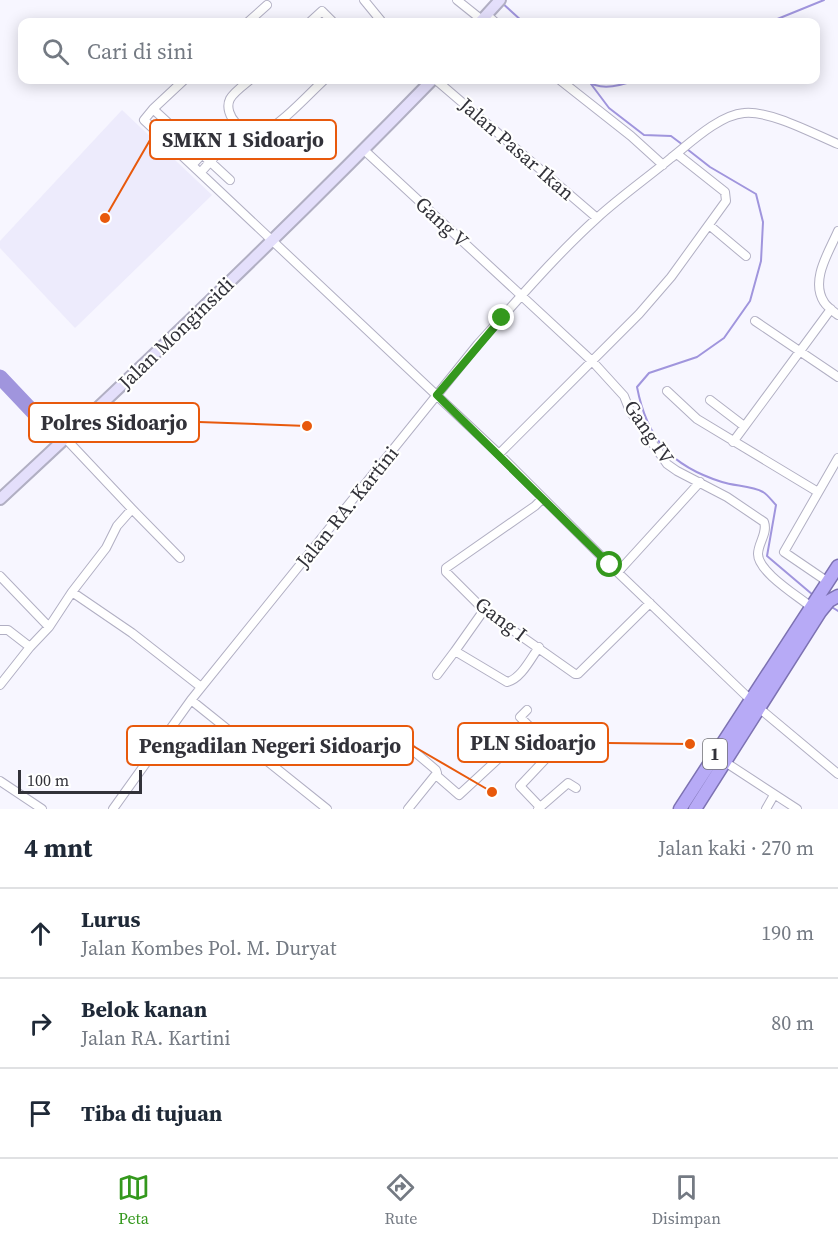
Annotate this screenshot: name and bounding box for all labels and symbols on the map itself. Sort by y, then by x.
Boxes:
street label: Jalan Pasar Ikan [453,90,581,207]
callout: SMKN 1 Sidoarjo [150,120,336,159]
text: SMKN 1 Sidoarjo [162,125,324,154]
street label: Gang V [409,190,475,254]
street label: Jalan Monginsidi [111,271,240,396]
route end [488,304,514,330]
street label: Gang IV [617,394,681,470]
callout: Polres Sidoarjo [29,403,199,442]
text: Polres Sidoarjo [41,408,188,437]
street label: Jalan RA. Kartini [288,440,405,575]
route start [596,551,622,577]
street label: Gang I [469,590,533,648]
callout: PLN Sidoarjo [458,723,608,762]
callout: Pengadilan Negeri Sidoarjo [127,726,413,765]
text: PLN Sidoarjo [470,728,596,757]
text: Pengadilan Negeri Sidoarjo [139,731,401,760]
road number: 1 [703,739,727,769]
scale bar [18,767,142,794]

